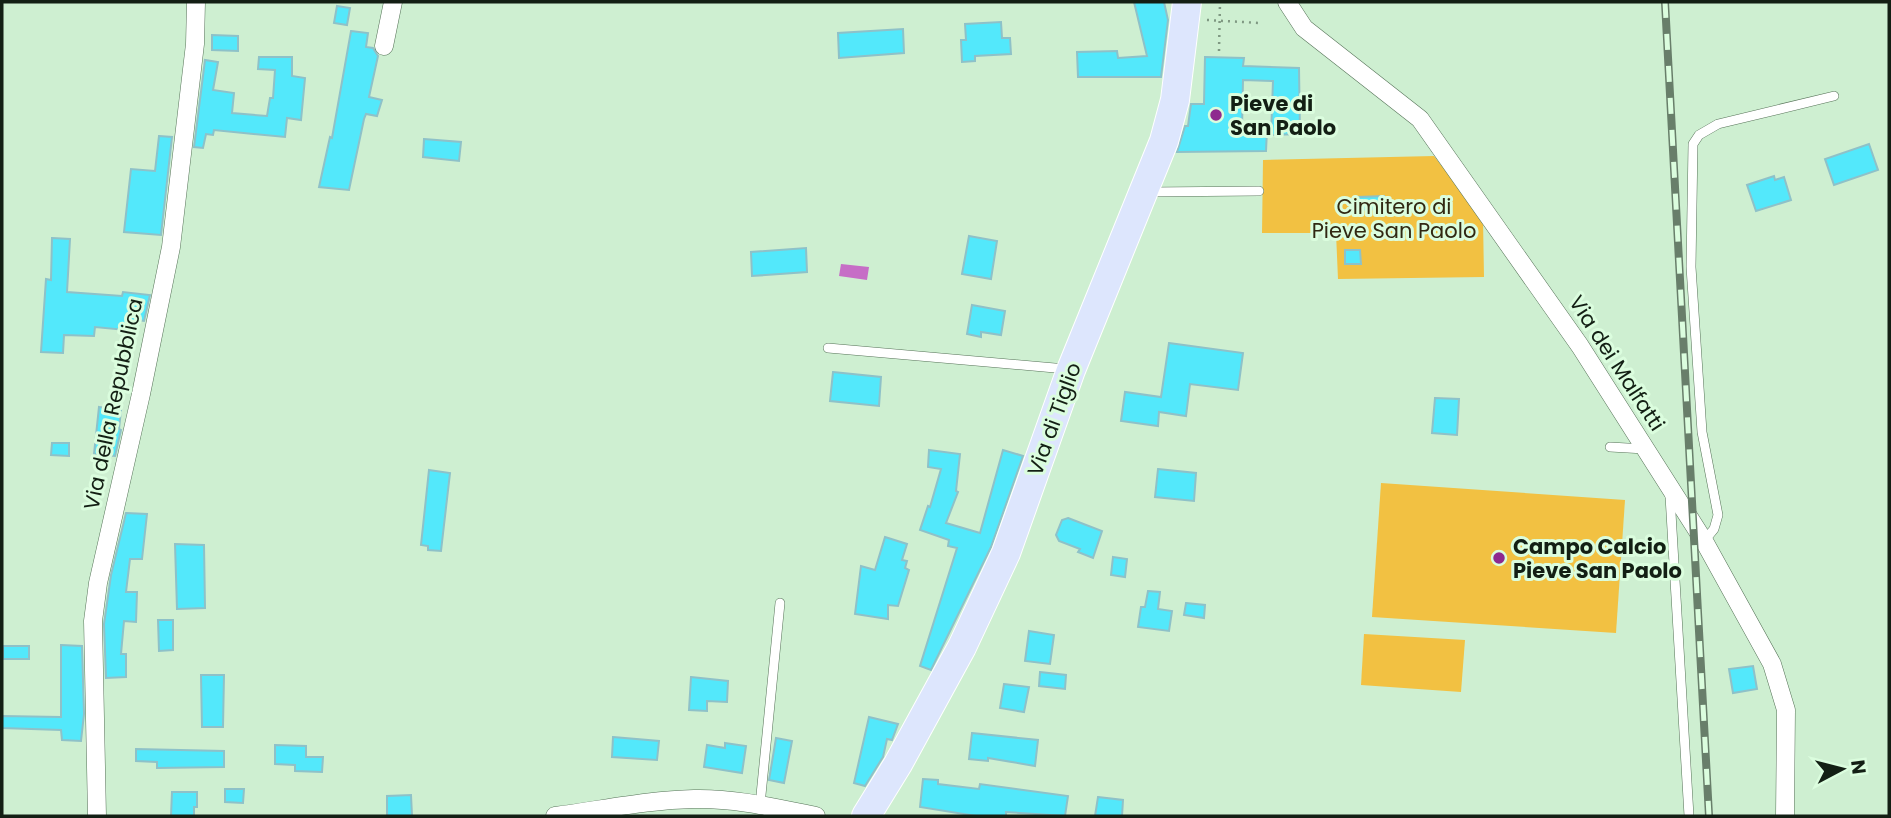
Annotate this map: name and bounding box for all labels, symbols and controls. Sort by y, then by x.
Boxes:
place label: Pieve di San Paolo [1230,89,1336,142]
marker: Pieve di San Paolo [1208,107,1224,123]
park label: Cimitero di Pieve San Paolo [1312,192,1476,245]
street label: Via dei Malfatti [1562,290,1672,436]
street label: Via della Repubblica [76,296,150,512]
street label: Via di Tiglio [1020,358,1088,480]
place label: Campo Calcio Pieve San Paolo [1513,532,1682,585]
marker: Campo Calcio Pieve San Paolo [1491,550,1507,566]
north arrow [1807,734,1877,804]
text: N [1844,758,1873,776]

